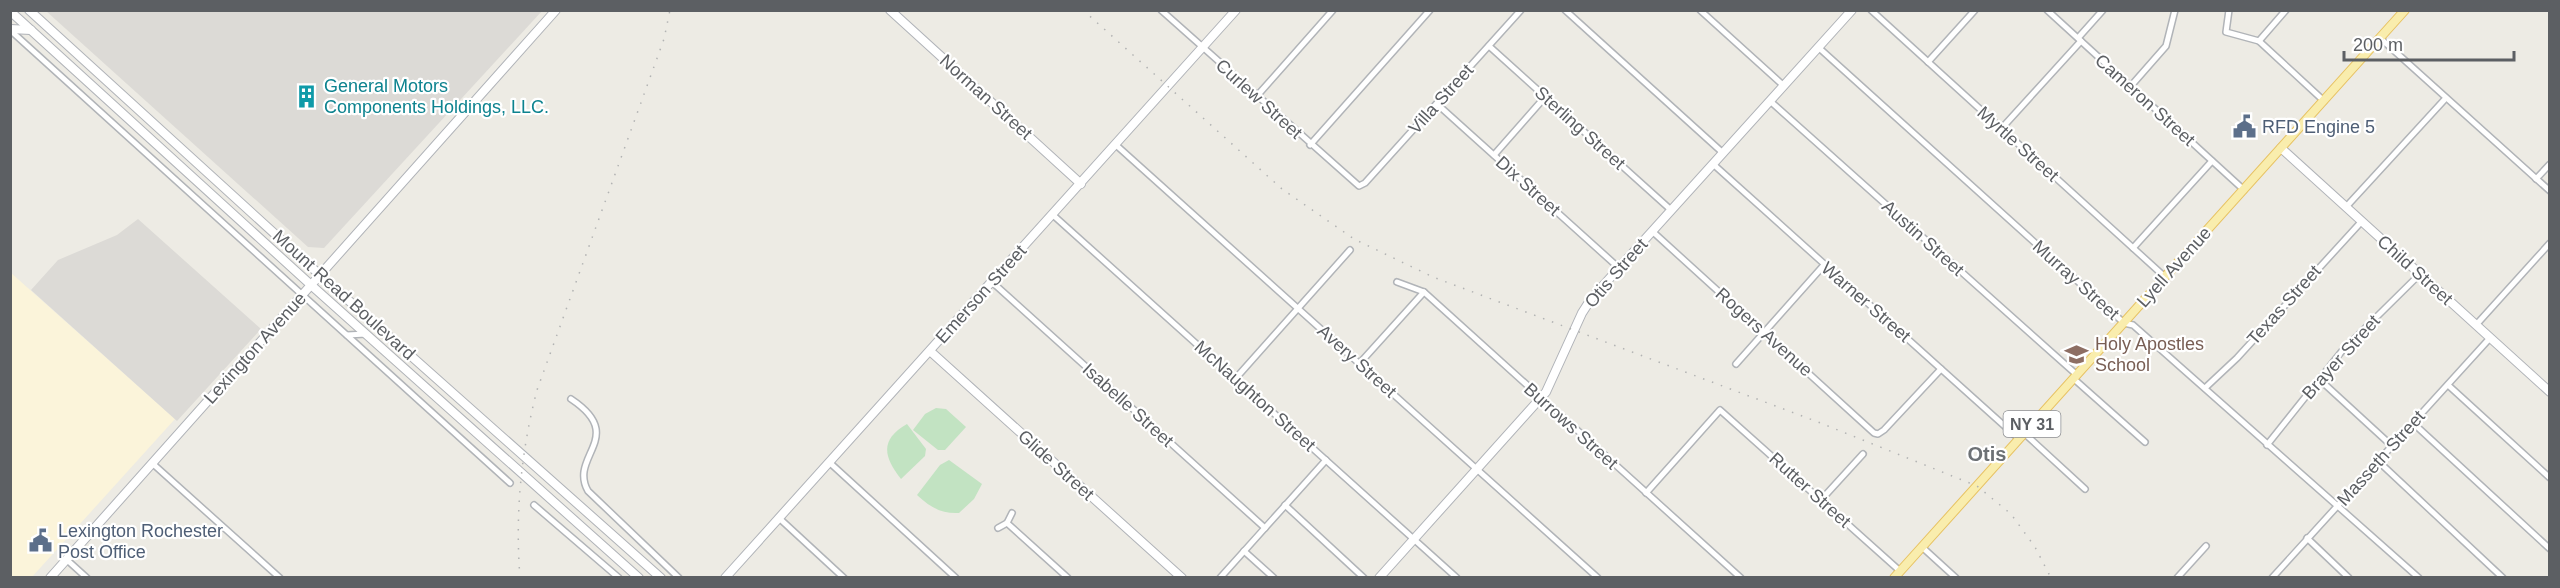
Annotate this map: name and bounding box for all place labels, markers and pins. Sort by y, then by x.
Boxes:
place label: General Motors Components Holdings, LLC. [324,76,549,117]
building icon: General Motors Components Holdings, LLC. [293,83,319,109]
public building icon: RFD Engine 5 [2231,114,2257,140]
place label: RFD Engine 5 [2262,117,2375,137]
place label: Holy Apostles School [2095,334,2204,375]
school or university icon: Holy Apostles School [2064,341,2090,367]
place label: Lexington Rochester Post Office [58,521,223,562]
public building icon: Lexington Rochester Post Office [27,528,53,554]

